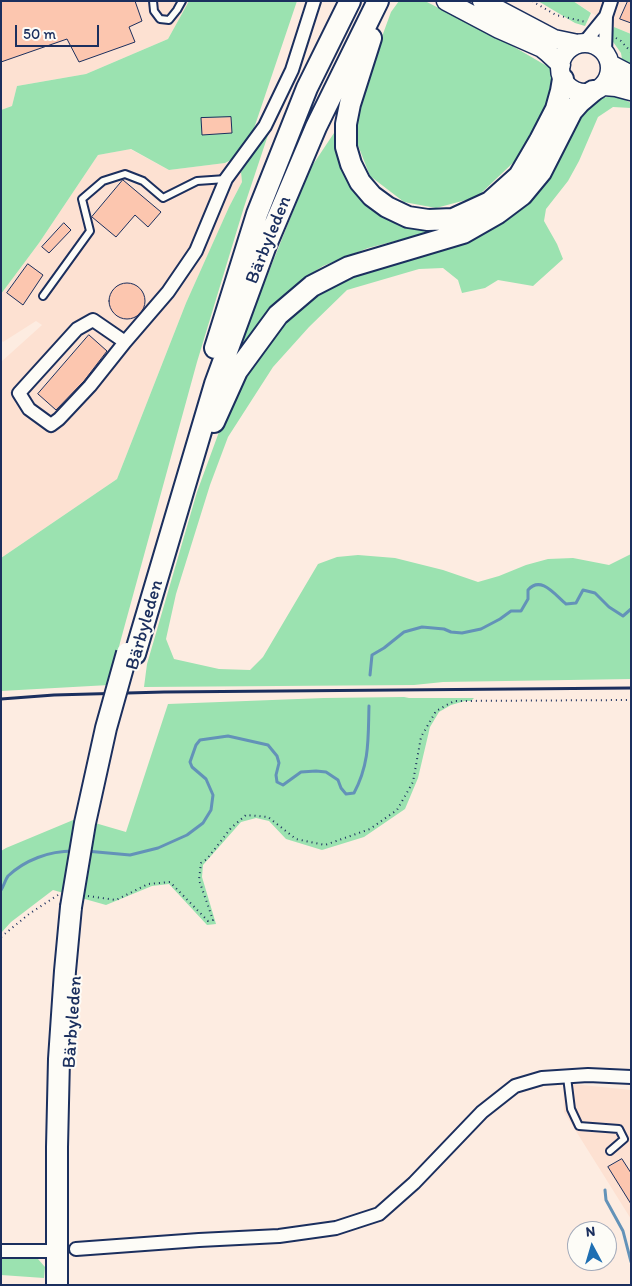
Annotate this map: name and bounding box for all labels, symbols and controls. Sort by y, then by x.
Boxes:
scale bar [18,15,101,47]
text: 50 m [23,25,56,43]
street label: Bärbyleden [241,193,297,287]
street label: Bärbyleden [121,577,169,673]
street label: Bärbyleden [58,975,88,1069]
north arrow [567,1221,617,1271]
text: N [585,1223,596,1241]

